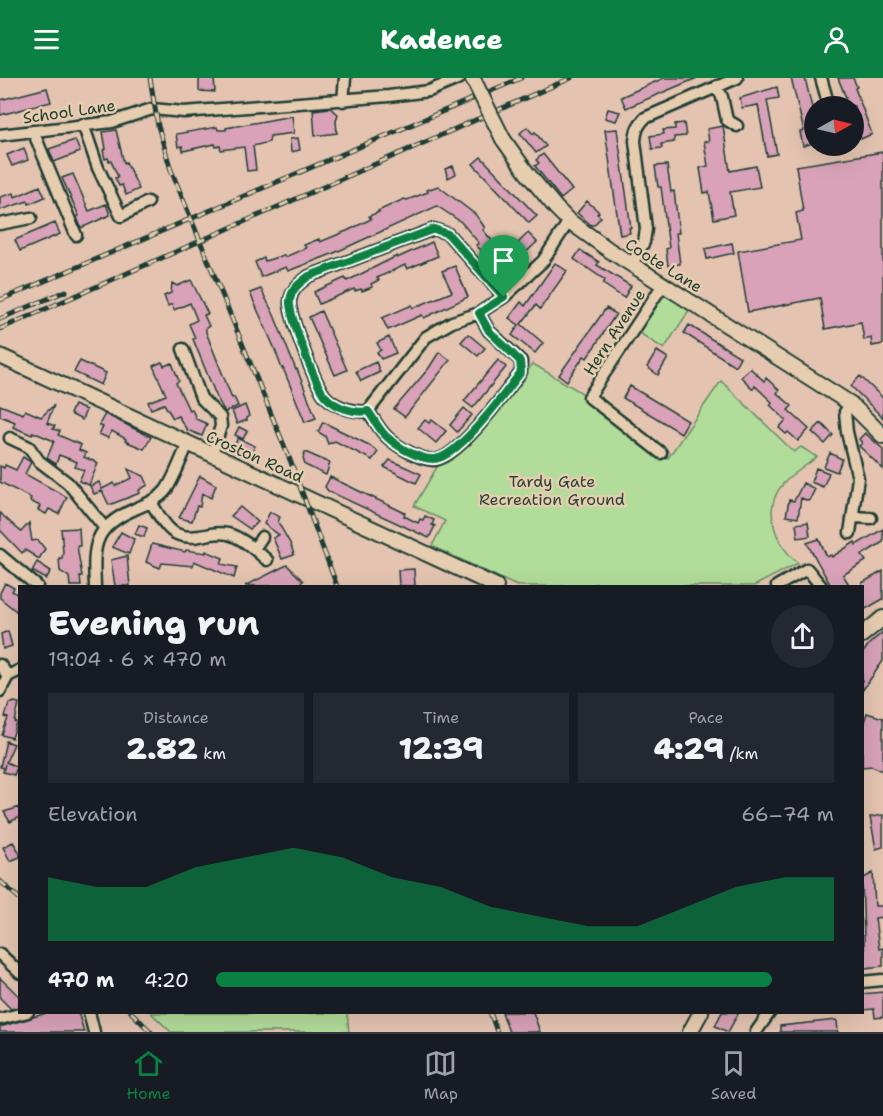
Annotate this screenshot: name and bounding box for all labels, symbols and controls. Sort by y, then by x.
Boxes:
text: Kadence [380,21,503,58]
icon: menu [30,23,63,56]
icon: person [820,23,853,56]
street label: School Lane [21,95,117,128]
north arrow [804,96,864,156]
map controls [804,96,864,156]
street label: Coote Lane [621,233,706,297]
pin [478,235,529,297]
icon: arrive [487,244,520,277]
street label: Hern Avenue [579,285,650,379]
street label: Croston Road [203,426,307,487]
park label: Tardy Gate Recreation Ground [479,471,625,510]
text: Evening run [48,601,259,646]
button: share [771,605,834,668]
text: 19:04 · 6 × 470 m [48,646,226,672]
text: Distance [143,707,209,728]
text: Time [423,707,459,728]
text: Pace [688,707,724,728]
text: 2.82 [126,728,198,769]
text: 12:39 [399,728,483,769]
text: 4:29 [654,728,724,769]
text: km [198,743,226,764]
text: /km [724,743,758,764]
text: Elevation [48,801,138,827]
text: 66–74 m [741,801,834,827]
text: 470 m [48,967,114,993]
text: 4:20 [144,967,189,993]
tab: Home [127,1047,171,1104]
tab: Map [424,1047,458,1104]
tab: Saved [711,1047,756,1104]

